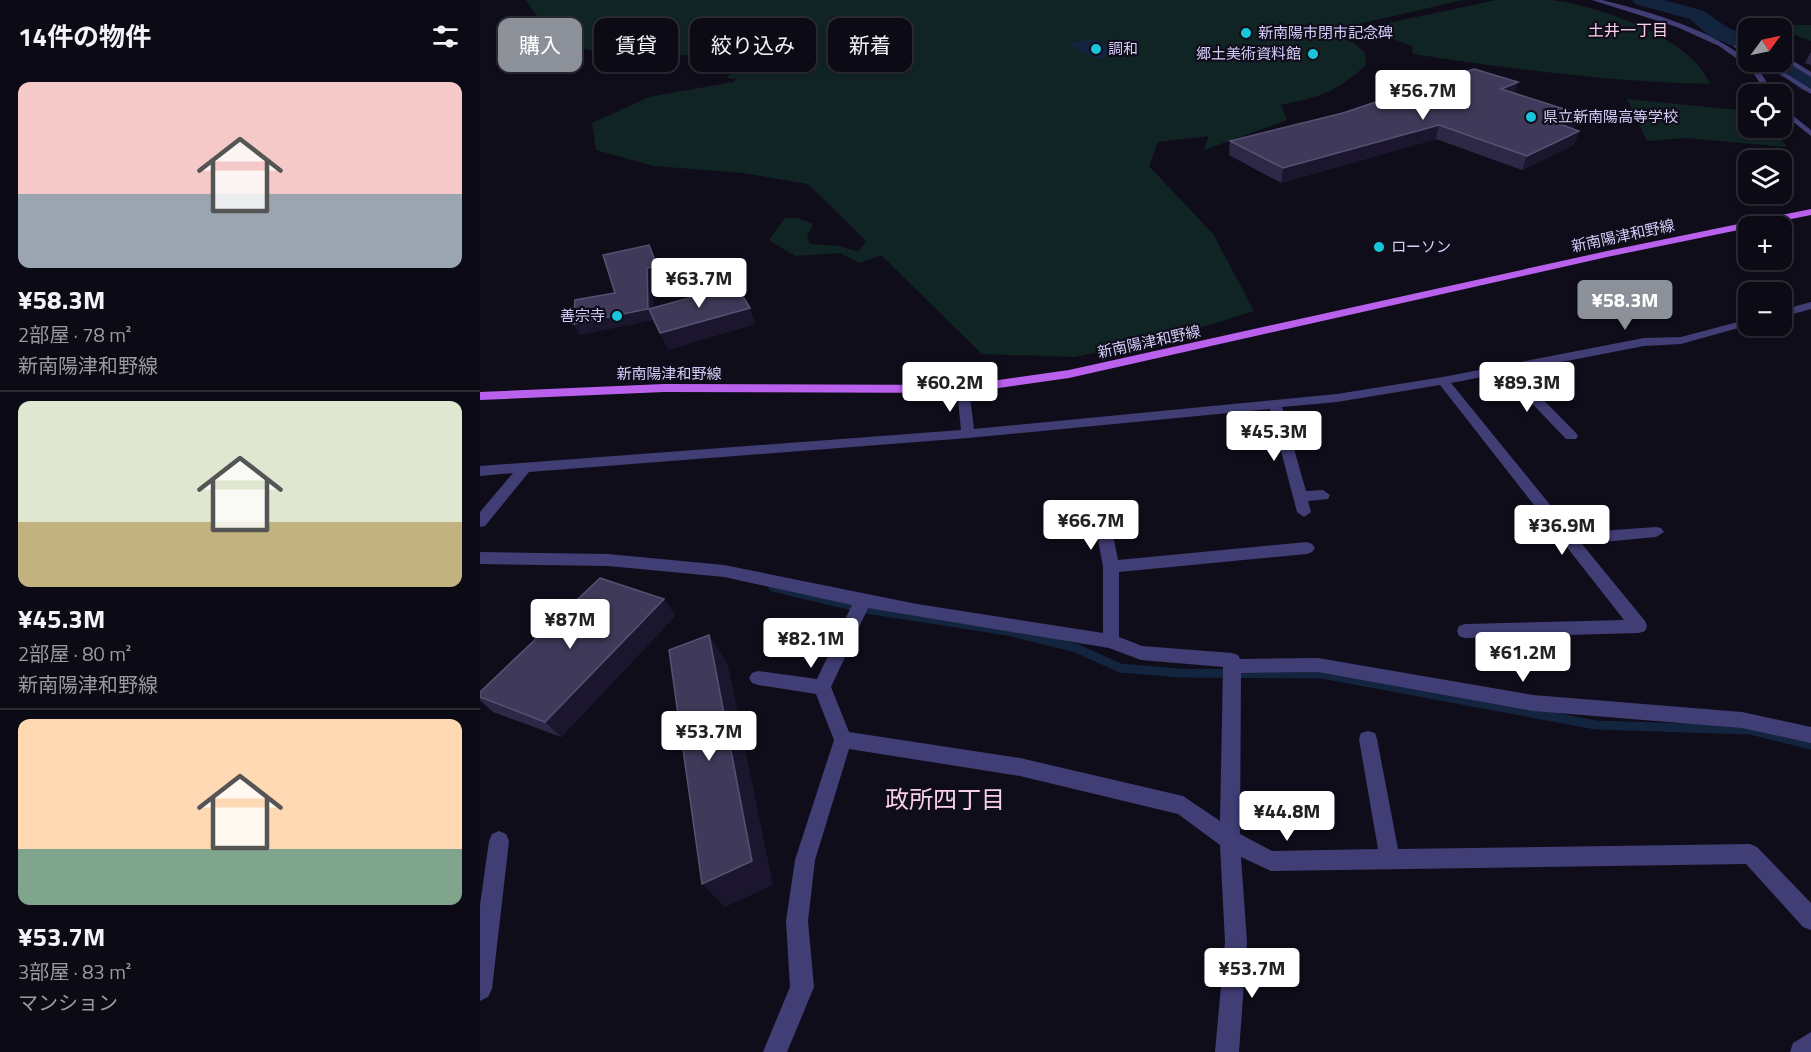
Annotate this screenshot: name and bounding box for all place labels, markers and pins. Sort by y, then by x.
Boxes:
place label: 新南陽市閉市記念碑 [1258,21,1393,44]
marker: 新南陽市閉市記念碑 [1239,26,1253,40]
place label: 調和 [1108,37,1138,60]
marker: 調和 [1089,42,1103,56]
place label: 郷土美術資料館 [1196,42,1301,65]
marker: 郷土美術資料館 [1306,47,1320,61]
pin: ¥56.7M [1374,70,1472,121]
place label: 県立新南陽高等学校 [1543,105,1678,128]
marker: 県立新南陽高等学校 [1524,110,1538,124]
place label: ローソン [1391,235,1451,258]
marker: ローソン [1372,240,1386,254]
pin: ¥63.7M [650,258,748,309]
pin: ¥58.3M [1576,280,1674,331]
place label: 善宗寺 [560,304,605,327]
marker: 善宗寺 [610,309,624,323]
pin: ¥60.2M [901,362,999,413]
pin: ¥89.3M [1478,362,1576,413]
pin: ¥45.3M [1225,411,1323,462]
pin: ¥66.7M [1042,500,1140,551]
pin: ¥36.9M [1513,505,1611,556]
pin: ¥87M [534,599,606,650]
pin: ¥82.1M [762,618,860,669]
pin: ¥61.2M [1474,632,1572,683]
pin: ¥53.7M [660,711,758,762]
pin: ¥44.8M [1238,791,1336,842]
pin: ¥53.7M [1203,948,1301,999]

